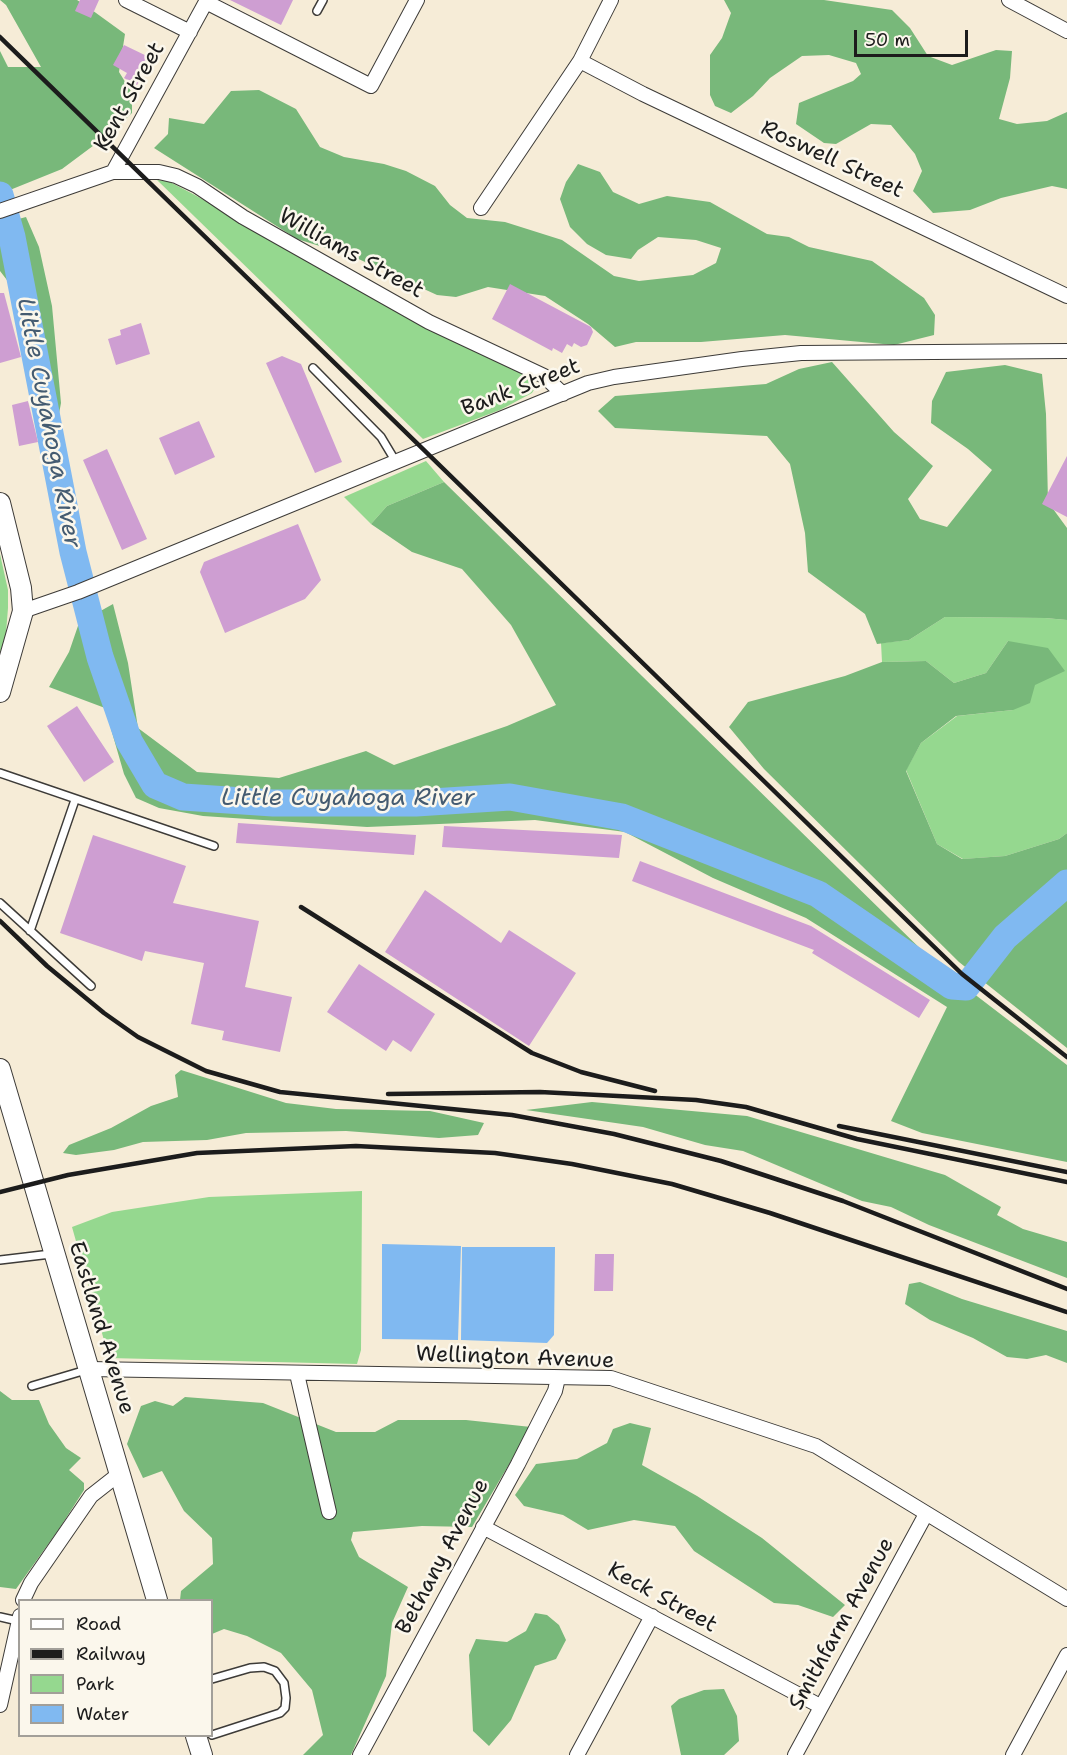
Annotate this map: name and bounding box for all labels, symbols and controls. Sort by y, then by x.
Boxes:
scale bar [857,18,971,56]
text: 50 m [865,28,910,52]
street label: Kent Street [89,38,171,156]
street label: Roswell Street [756,115,908,205]
street label: Williams Street [274,203,428,305]
water label: Little Cuyahoga River [10,296,86,550]
street label: Bank Street [458,353,584,423]
water label: Little Cuyahoga River [221,785,475,813]
street label: Eastland Avenue [62,1238,140,1418]
street label: Wellington Avenue [415,1341,615,1375]
street label: Bethany Avenue [391,1475,495,1639]
street label: Smithfarm Avenue [784,1533,900,1715]
street label: Keck Street [603,1557,721,1639]
legend [18,1599,213,1737]
text: Road [76,1612,121,1636]
text: Railway [76,1642,146,1666]
text: Park [76,1672,115,1696]
text: Water [76,1702,129,1726]

